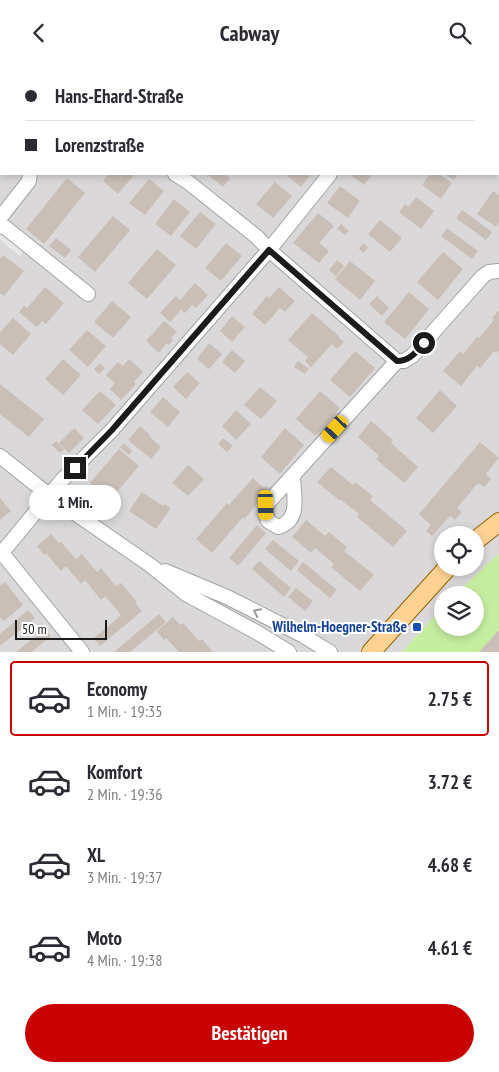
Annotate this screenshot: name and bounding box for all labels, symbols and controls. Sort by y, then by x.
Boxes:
icon: back [25,19,53,47]
text: Cabway [220,19,279,47]
icon: search [446,19,474,47]
text: Hans-Ehard-Straße [55,84,184,108]
text: Lorenzstraße [55,133,144,157]
route start [413,332,435,354]
car [319,413,350,445]
route end [64,457,86,479]
callout: 1 Min. [29,485,121,521]
car [258,490,273,520]
text: 1 Min. [57,492,93,512]
map controls [434,526,484,636]
button: locate [434,526,484,576]
button: layers [434,586,484,636]
one-way arrow [253,608,262,618]
scale bar [15,617,108,640]
place label: Wilhelm-Hoegner-Straße [271,617,407,636]
text: 50 m [22,620,47,638]
marker: Wilhelm-Hoegner-Straße [411,621,423,633]
icon: car [27,676,72,721]
text: Economy [87,677,147,701]
text: 2.75 € [428,687,472,711]
text: 1 Min. · 19:35 [87,701,162,721]
icon: car [27,759,72,804]
text: Komfort [87,760,142,784]
text: 3.72 € [428,770,472,794]
text: 2 Min. · 19:36 [87,784,162,804]
icon: car [27,842,72,887]
text: XL [87,843,105,867]
text: 4.68 € [428,853,472,877]
text: 3 Min. · 19:37 [87,867,162,887]
icon: car [27,925,72,970]
text: Moto [87,926,122,950]
text: 4.61 € [428,936,472,960]
text: 4 Min. · 19:38 [87,950,162,970]
button: Bestätigen [25,1004,474,1062]

